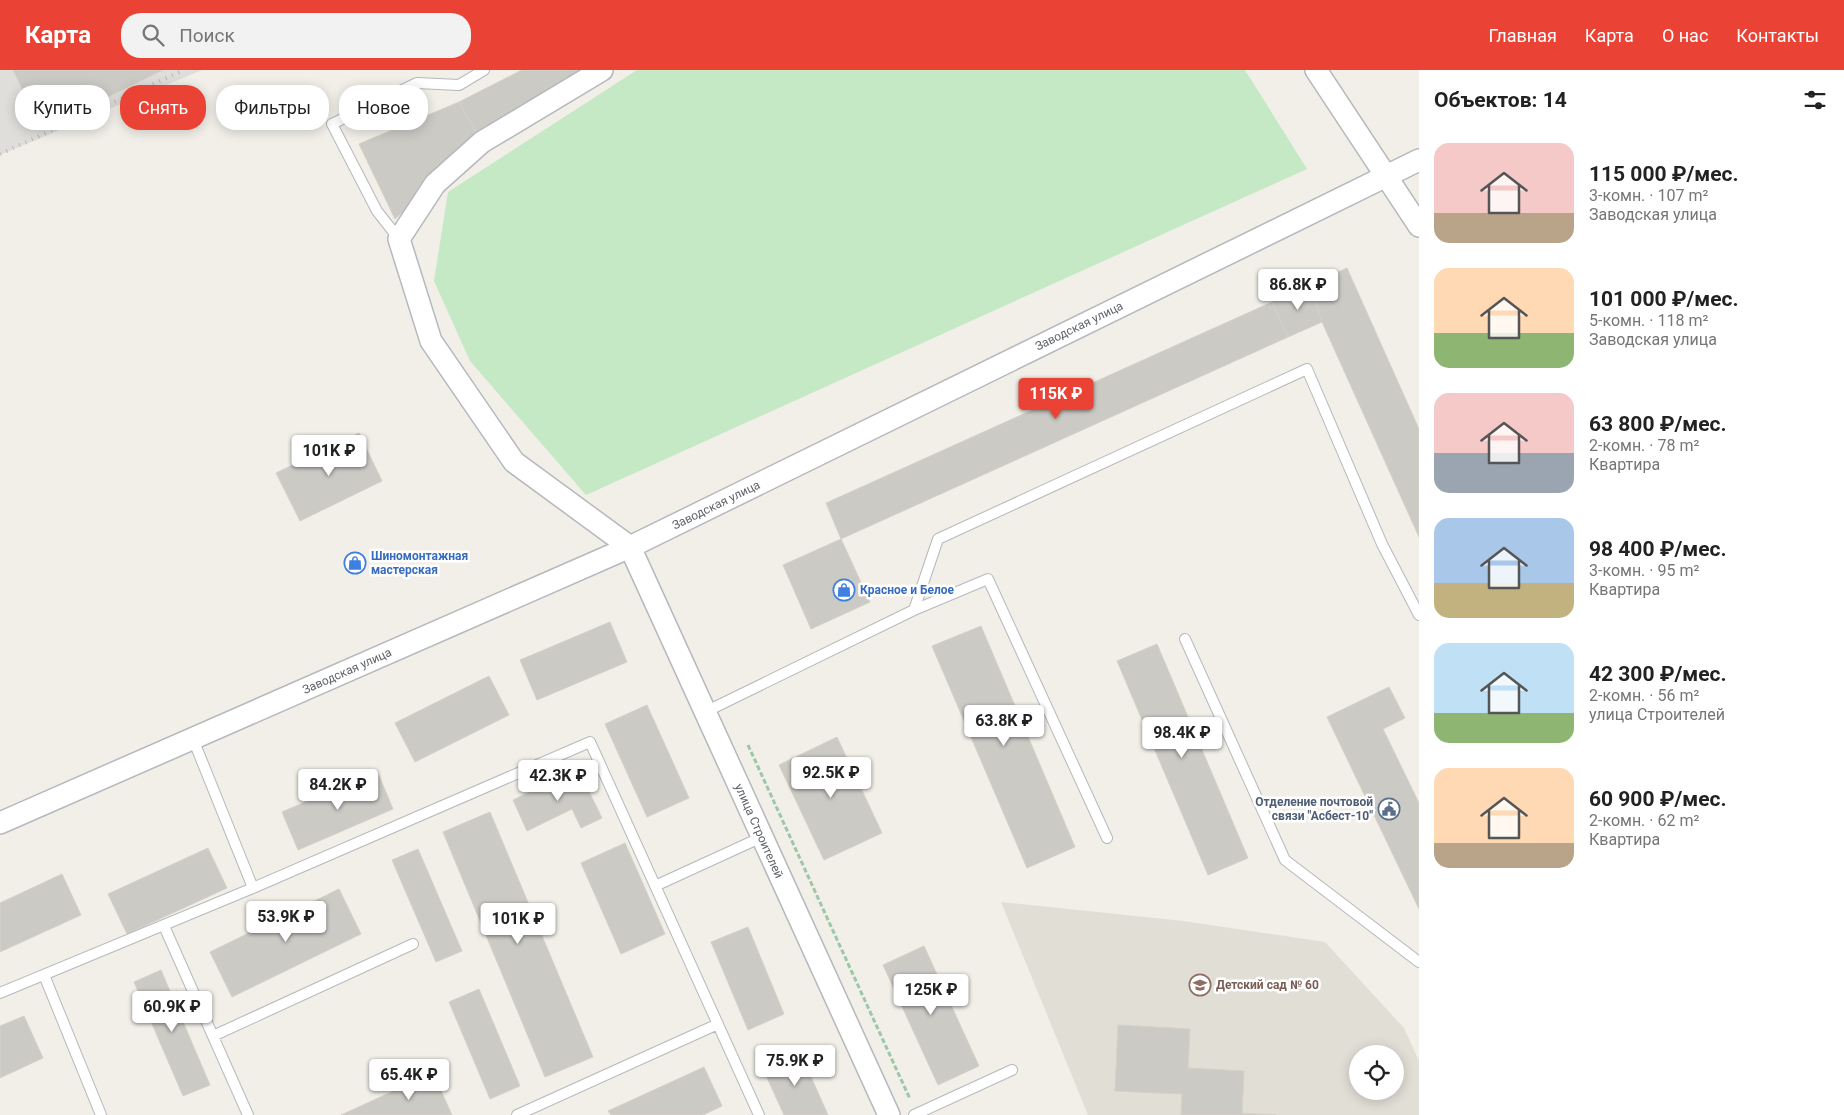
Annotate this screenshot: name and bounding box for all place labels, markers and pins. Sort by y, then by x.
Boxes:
pin: 86.8K ₽ [1252,268,1344,311]
pin: 115K ₽ [1015,378,1097,420]
pin: 101K ₽ [288,434,370,477]
place label: Шиномонтажная мастерская [371,549,468,577]
shop icon: Шиномонтажная мастерская [343,551,367,575]
shop icon: Красное и Белое [832,578,856,602]
place label: Красное и Белое [860,583,955,597]
pin: 63.8K ₽ [958,704,1050,747]
pin: 98.4K ₽ [1136,716,1228,759]
pin: 92.5K ₽ [785,756,877,799]
pin: 42.3K ₽ [512,760,604,802]
pin: 84.2K ₽ [292,768,384,811]
place label: Отделение почтовой связи "Асбест-10" [1255,795,1373,823]
public building icon: Отделение почтовой связи "Асбест-10" [1377,797,1401,821]
pin: 53.9K ₽ [240,900,332,943]
pin: 101K ₽ [477,902,559,945]
school or university icon: Детский сад № 60 [1188,973,1212,997]
pin: 125K ₽ [890,974,972,1016]
place label: Детский сад № 60 [1216,978,1319,992]
pin: 60.9K ₽ [126,990,218,1033]
pin: 75.9K ₽ [749,1044,841,1087]
pin: 65.4K ₽ [363,1058,455,1101]

